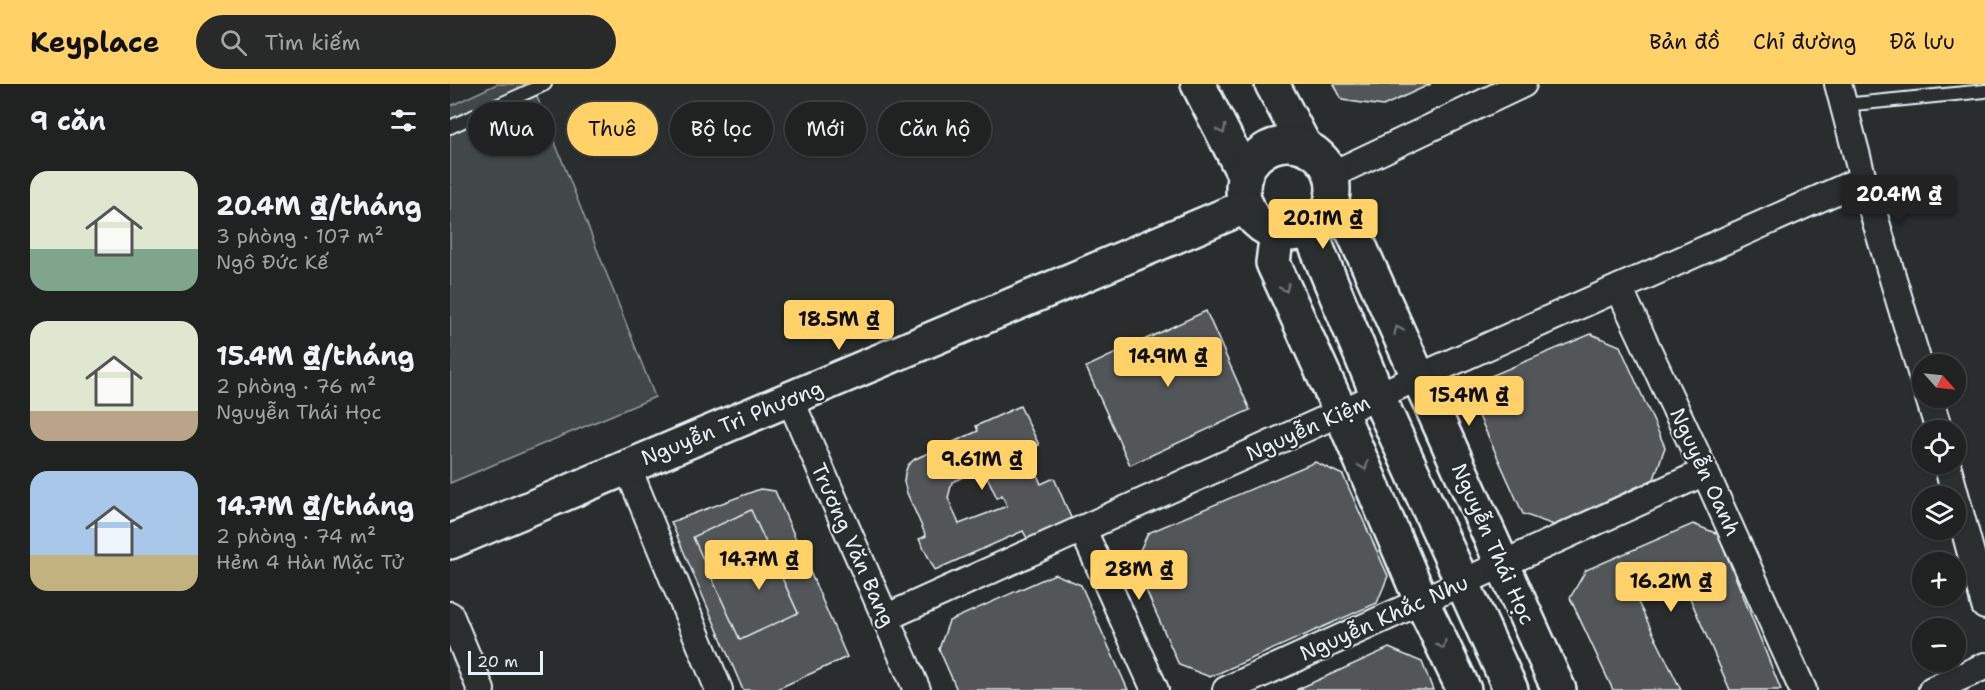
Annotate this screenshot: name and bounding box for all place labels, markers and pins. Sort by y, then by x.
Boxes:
pin: 20.4M ₫ [1844,175,1954,226]
pin: 20.1M ₫ [1268,199,1378,250]
pin: 18.5M ₫ [784,300,894,351]
pin: 14.9M ₫ [1113,337,1223,388]
pin: 15.4M ₫ [1414,376,1524,427]
pin: 9.61M ₫ [927,440,1037,491]
pin: 14.7M ₫ [704,540,814,591]
pin: 28M ₫ [1097,550,1181,601]
pin: 16.2M ₫ [1616,562,1726,613]

